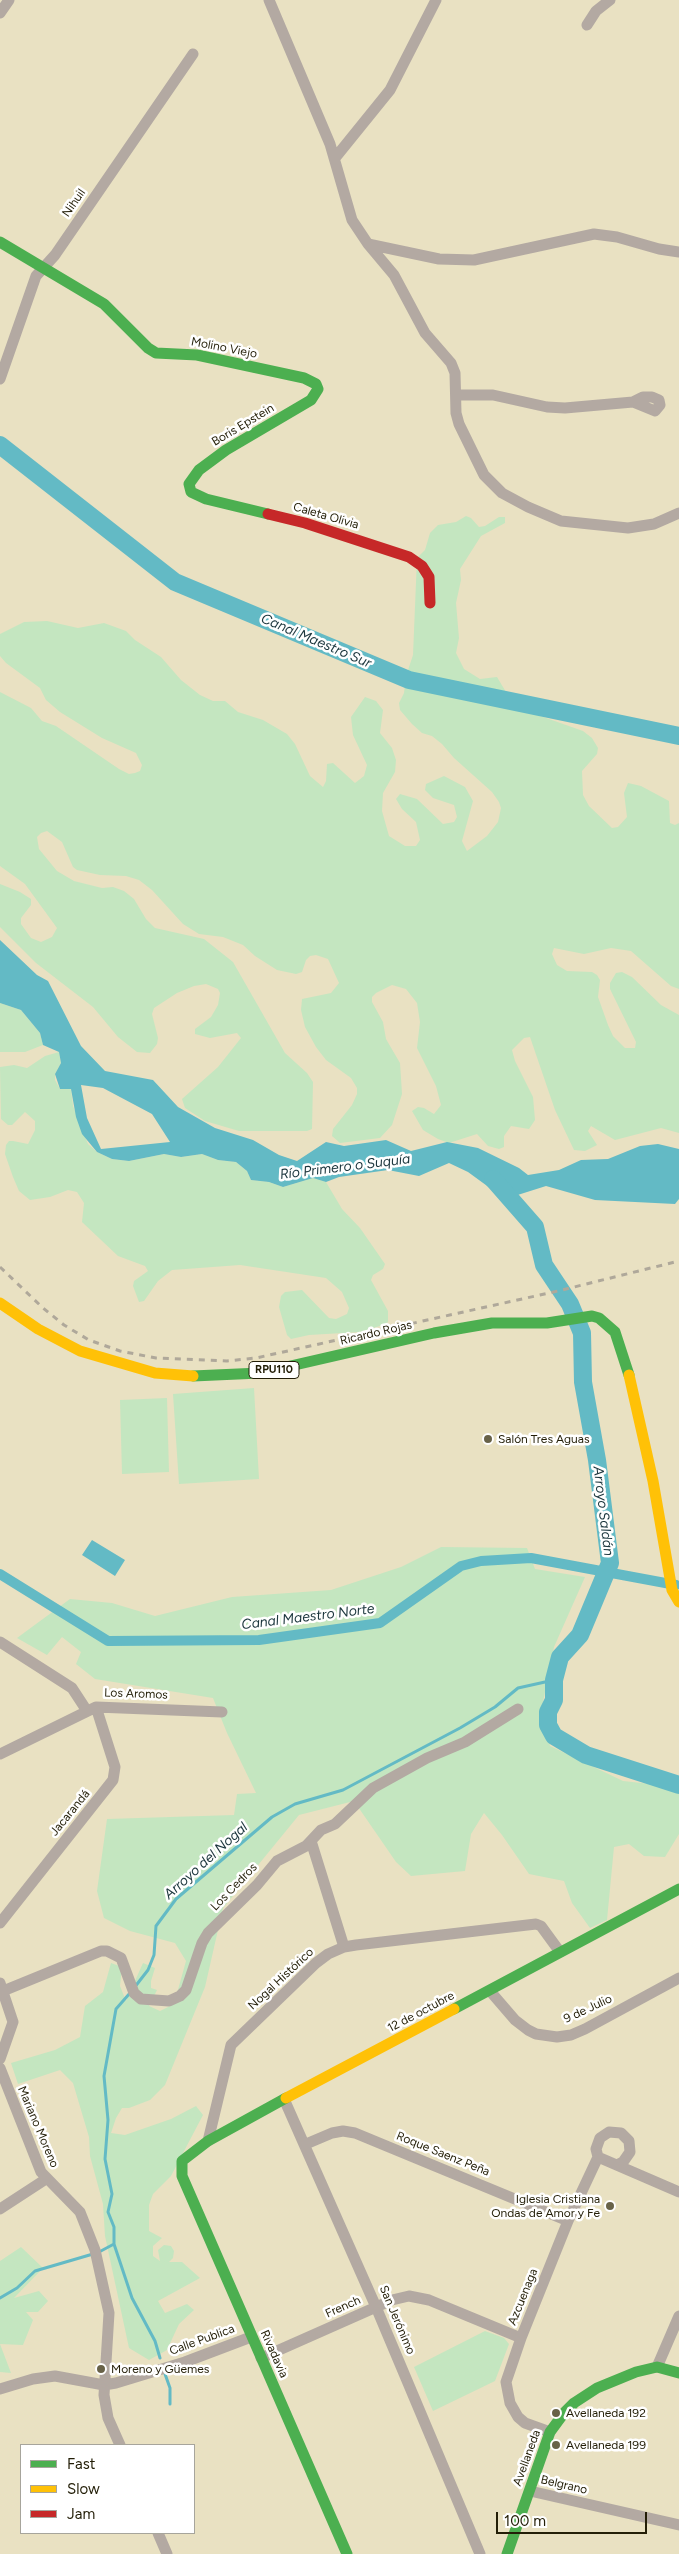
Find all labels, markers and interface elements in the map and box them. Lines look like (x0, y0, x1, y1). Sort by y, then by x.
street label: Nihuil (59, 186, 89, 220)
street label: Molino Viejo (190, 335, 258, 361)
street label: Boris Epstein (209, 401, 277, 449)
street label: Caleta Olivia (292, 500, 360, 532)
water label: Canal Maestro Sur (258, 610, 374, 672)
water label: Río Primero o Suquía (279, 1151, 411, 1183)
street label: Ricardo Rojas (339, 1318, 413, 1348)
road number: RPU110 (249, 1362, 299, 1378)
place label: Salón Tres Aguas (498, 1432, 589, 1446)
marker: Salón Tres Aguas (482, 1433, 494, 1445)
water label: Arroyo Saldán (589, 1465, 617, 1557)
water label: Canal Maestro Norte (241, 1601, 375, 1633)
street label: Los Aromos (104, 1686, 168, 1702)
street label: Jacarandá (47, 1787, 93, 1839)
water label: Arroyo del Nogal (161, 1819, 251, 1903)
street label: Los Cedros (208, 1860, 260, 1914)
street label: Nogal Histórico (245, 1945, 317, 2013)
street label: 12 de octubre (385, 1988, 457, 2036)
street label: 9 de Julio (562, 1992, 614, 2026)
street label: Mariano Moreno (14, 2084, 62, 2170)
street label: Roque Saenz Peña (394, 2129, 492, 2179)
place label: Iglesia Cristiana Ondas de Amor y Fe (491, 2192, 600, 2220)
marker: Iglesia Cristiana Ondas de Amor y Fe (604, 2200, 616, 2212)
street label: Azcuenaga (505, 2267, 541, 2327)
street label: San Jerónimo (376, 2283, 418, 2357)
street label: French (323, 2293, 363, 2321)
street label: Calle Publica (167, 2322, 237, 2358)
street label: Rivadavia (257, 2328, 291, 2380)
place label: Moreno y Güemes (111, 2362, 209, 2376)
marker: Moreno y Güemes (95, 2363, 107, 2375)
place label: Avellaneda 192 (566, 2406, 646, 2420)
marker: Avellaneda 192 (550, 2407, 562, 2419)
street label: Avellaneda (510, 2428, 544, 2488)
place label: Avellaneda 199 (566, 2438, 646, 2452)
marker: Avellaneda 199 (550, 2439, 562, 2451)
legend (20, 2444, 195, 2534)
text: Fast (67, 2455, 95, 2473)
street label: Belgrano (539, 2473, 589, 2497)
text: Slow (67, 2480, 100, 2498)
scale bar (499, 2502, 650, 2534)
text: Jam (67, 2505, 95, 2523)
text: 100 m (504, 2512, 546, 2530)

